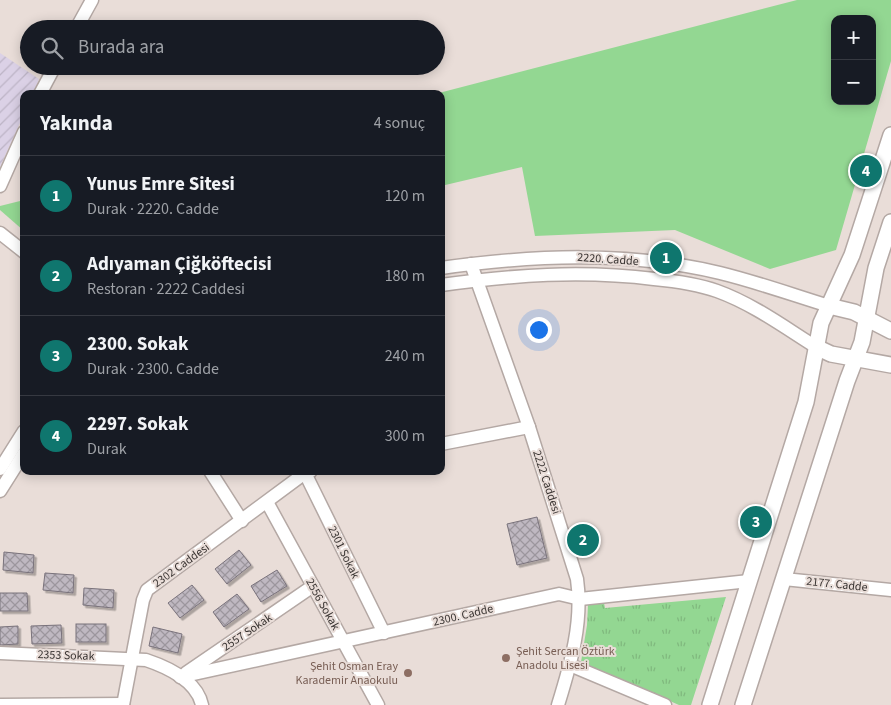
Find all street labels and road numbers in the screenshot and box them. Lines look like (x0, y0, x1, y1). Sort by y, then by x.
street label: 2220. Cadde (577, 249, 639, 270)
street label: 2222 Caddesi (528, 448, 565, 516)
street label: 2301 Sokak (323, 523, 364, 582)
street label: 2302 Caddesi (149, 539, 213, 592)
street label: 2177. Cadde (806, 573, 868, 596)
street label: 2556 Sokak (301, 575, 344, 633)
street label: 2300. Cadde (431, 600, 495, 631)
street label: 2557 Sokak (219, 609, 276, 655)
street label: 2353 Sokak (37, 646, 95, 665)

